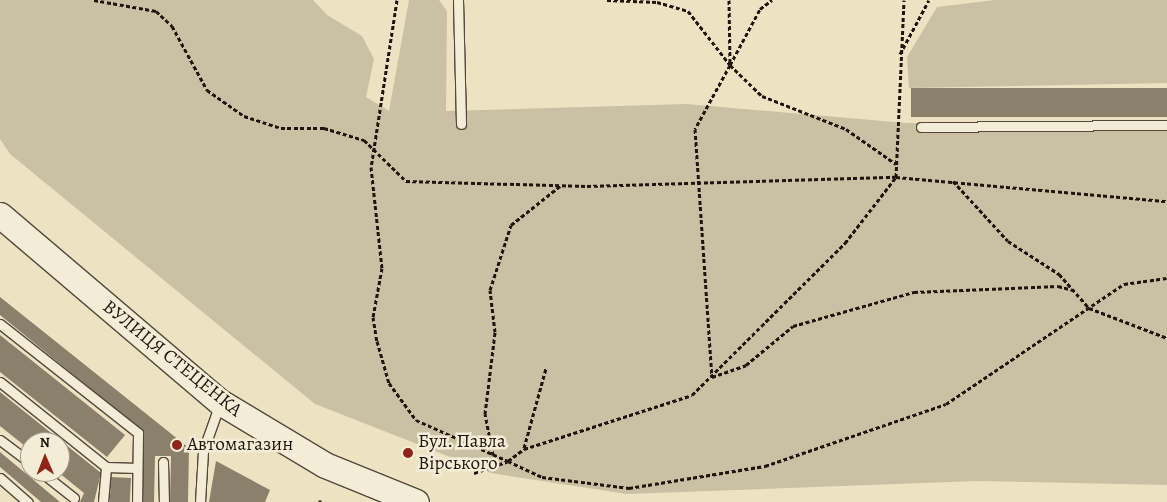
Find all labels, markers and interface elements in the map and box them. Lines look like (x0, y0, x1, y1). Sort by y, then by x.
street label: ВУЛИЦЯ СТЕЦЕНКА (98, 296, 246, 422)
place label: Бул. Павла Вірського (418, 431, 506, 475)
north arrow (20, 432, 70, 482)
text: N (39, 433, 50, 452)
place label: Автомагазин (187, 434, 293, 456)
marker: Автомагазин (171, 439, 183, 451)
marker: Бул. Павла Вірського (402, 447, 414, 459)

